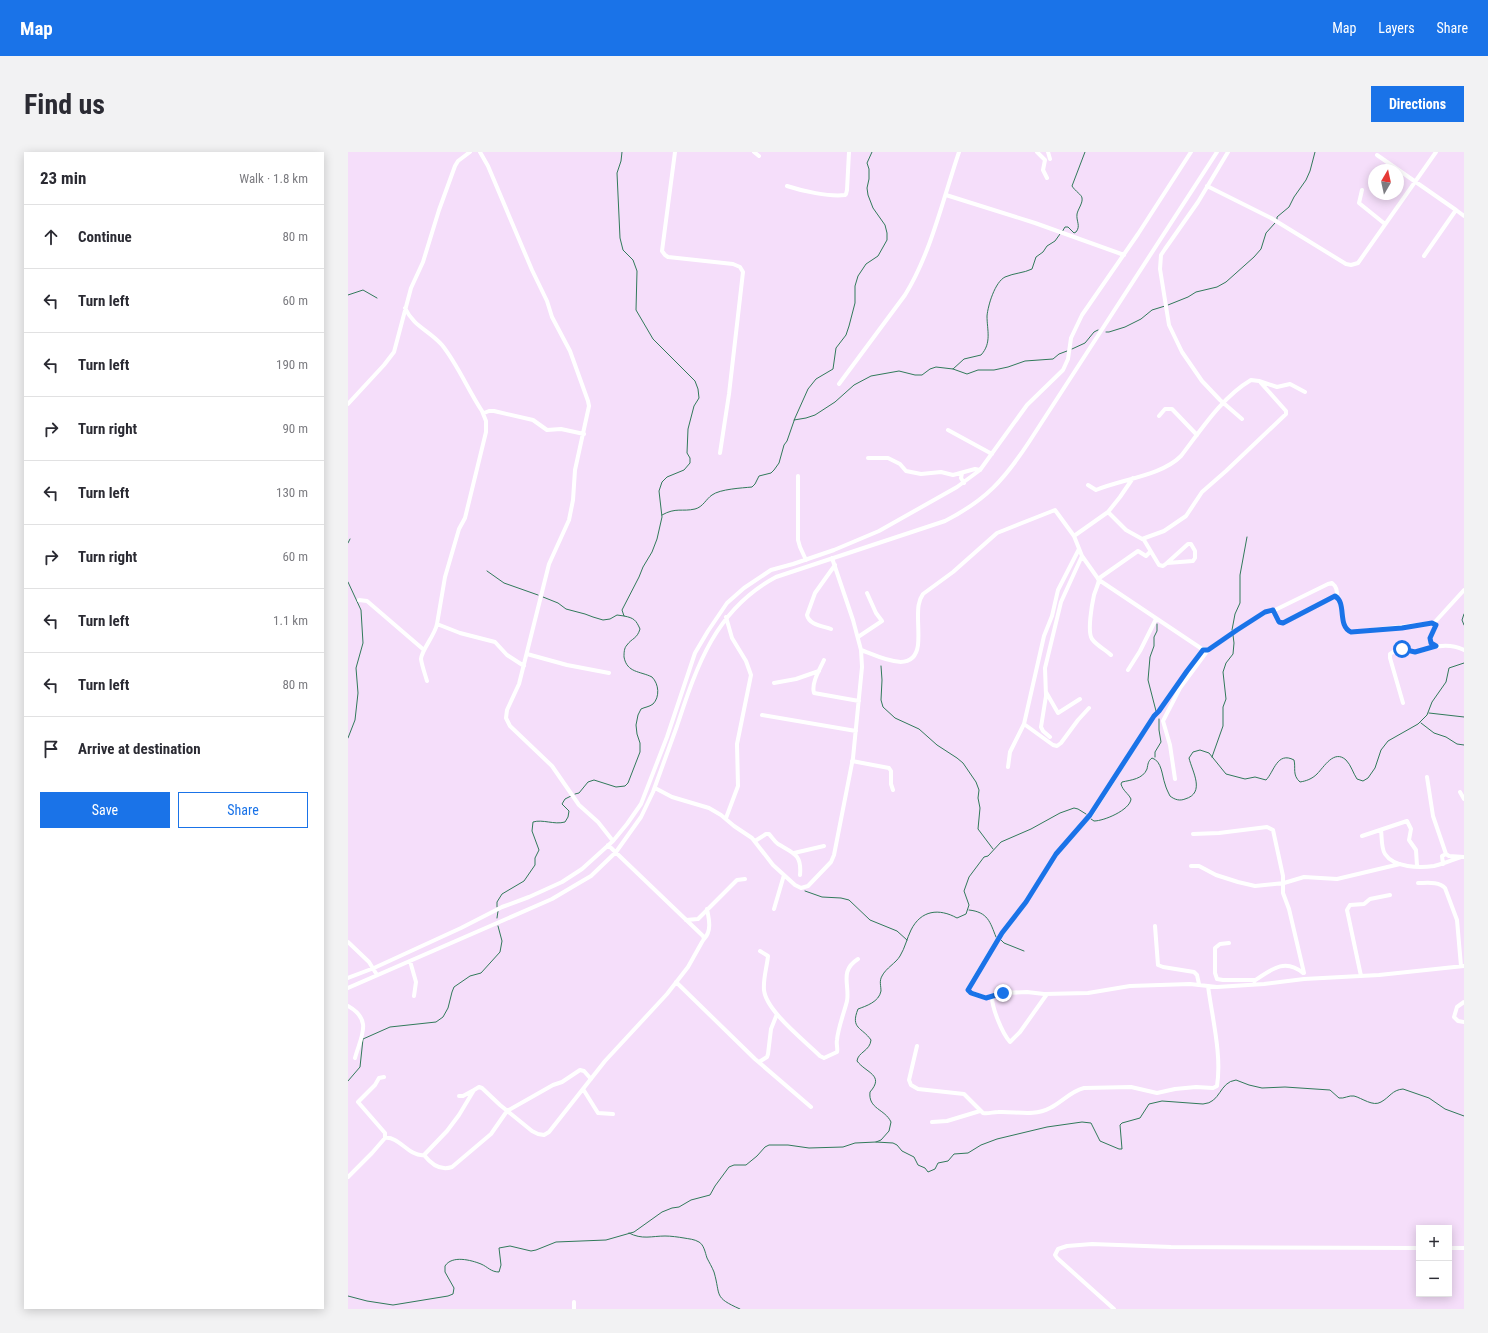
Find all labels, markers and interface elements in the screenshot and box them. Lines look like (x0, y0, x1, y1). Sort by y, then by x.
text: Map (20, 17, 53, 40)
text: Map (1332, 20, 1356, 36)
text: Layers (1378, 20, 1415, 36)
text: Share (1437, 20, 1468, 36)
button: Directions (1371, 86, 1464, 122)
text: Find us (24, 88, 105, 121)
north arrow (1368, 164, 1404, 200)
text: 23 min (40, 168, 86, 188)
text: Walk · 1.8 km (239, 171, 308, 186)
icon: ahead (40, 226, 62, 248)
text: Continue (78, 228, 132, 246)
text: 80 m (282, 229, 308, 244)
icon: left (40, 290, 62, 312)
text: Turn left (78, 292, 129, 310)
text: 60 m (282, 293, 308, 308)
icon: left (40, 354, 62, 376)
text: Turn left (78, 356, 129, 374)
text: 190 m (276, 357, 308, 372)
icon: right (40, 418, 62, 440)
text: Turn right (78, 420, 137, 438)
text: 90 m (282, 421, 308, 436)
icon: left (40, 482, 62, 504)
text: Turn left (78, 484, 129, 502)
text: 130 m (276, 485, 308, 500)
icon: right (40, 546, 62, 568)
text: Turn right (78, 548, 137, 566)
text: 60 m (282, 549, 308, 564)
icon: left (40, 610, 62, 632)
text: Turn left (78, 612, 129, 630)
text: 1.1 km (273, 613, 308, 628)
route start (1393, 640, 1411, 658)
icon: left (40, 674, 62, 696)
text: Turn left (78, 676, 129, 694)
text: 80 m (282, 677, 308, 692)
icon: arrive (40, 738, 62, 760)
text: Arrive at destination (78, 740, 201, 758)
button: Save (40, 792, 170, 828)
button: Share (178, 792, 308, 828)
route end (994, 984, 1012, 1002)
map controls (1416, 1225, 1452, 1297)
button: + (1416, 1225, 1452, 1261)
button: − (1416, 1261, 1452, 1297)

